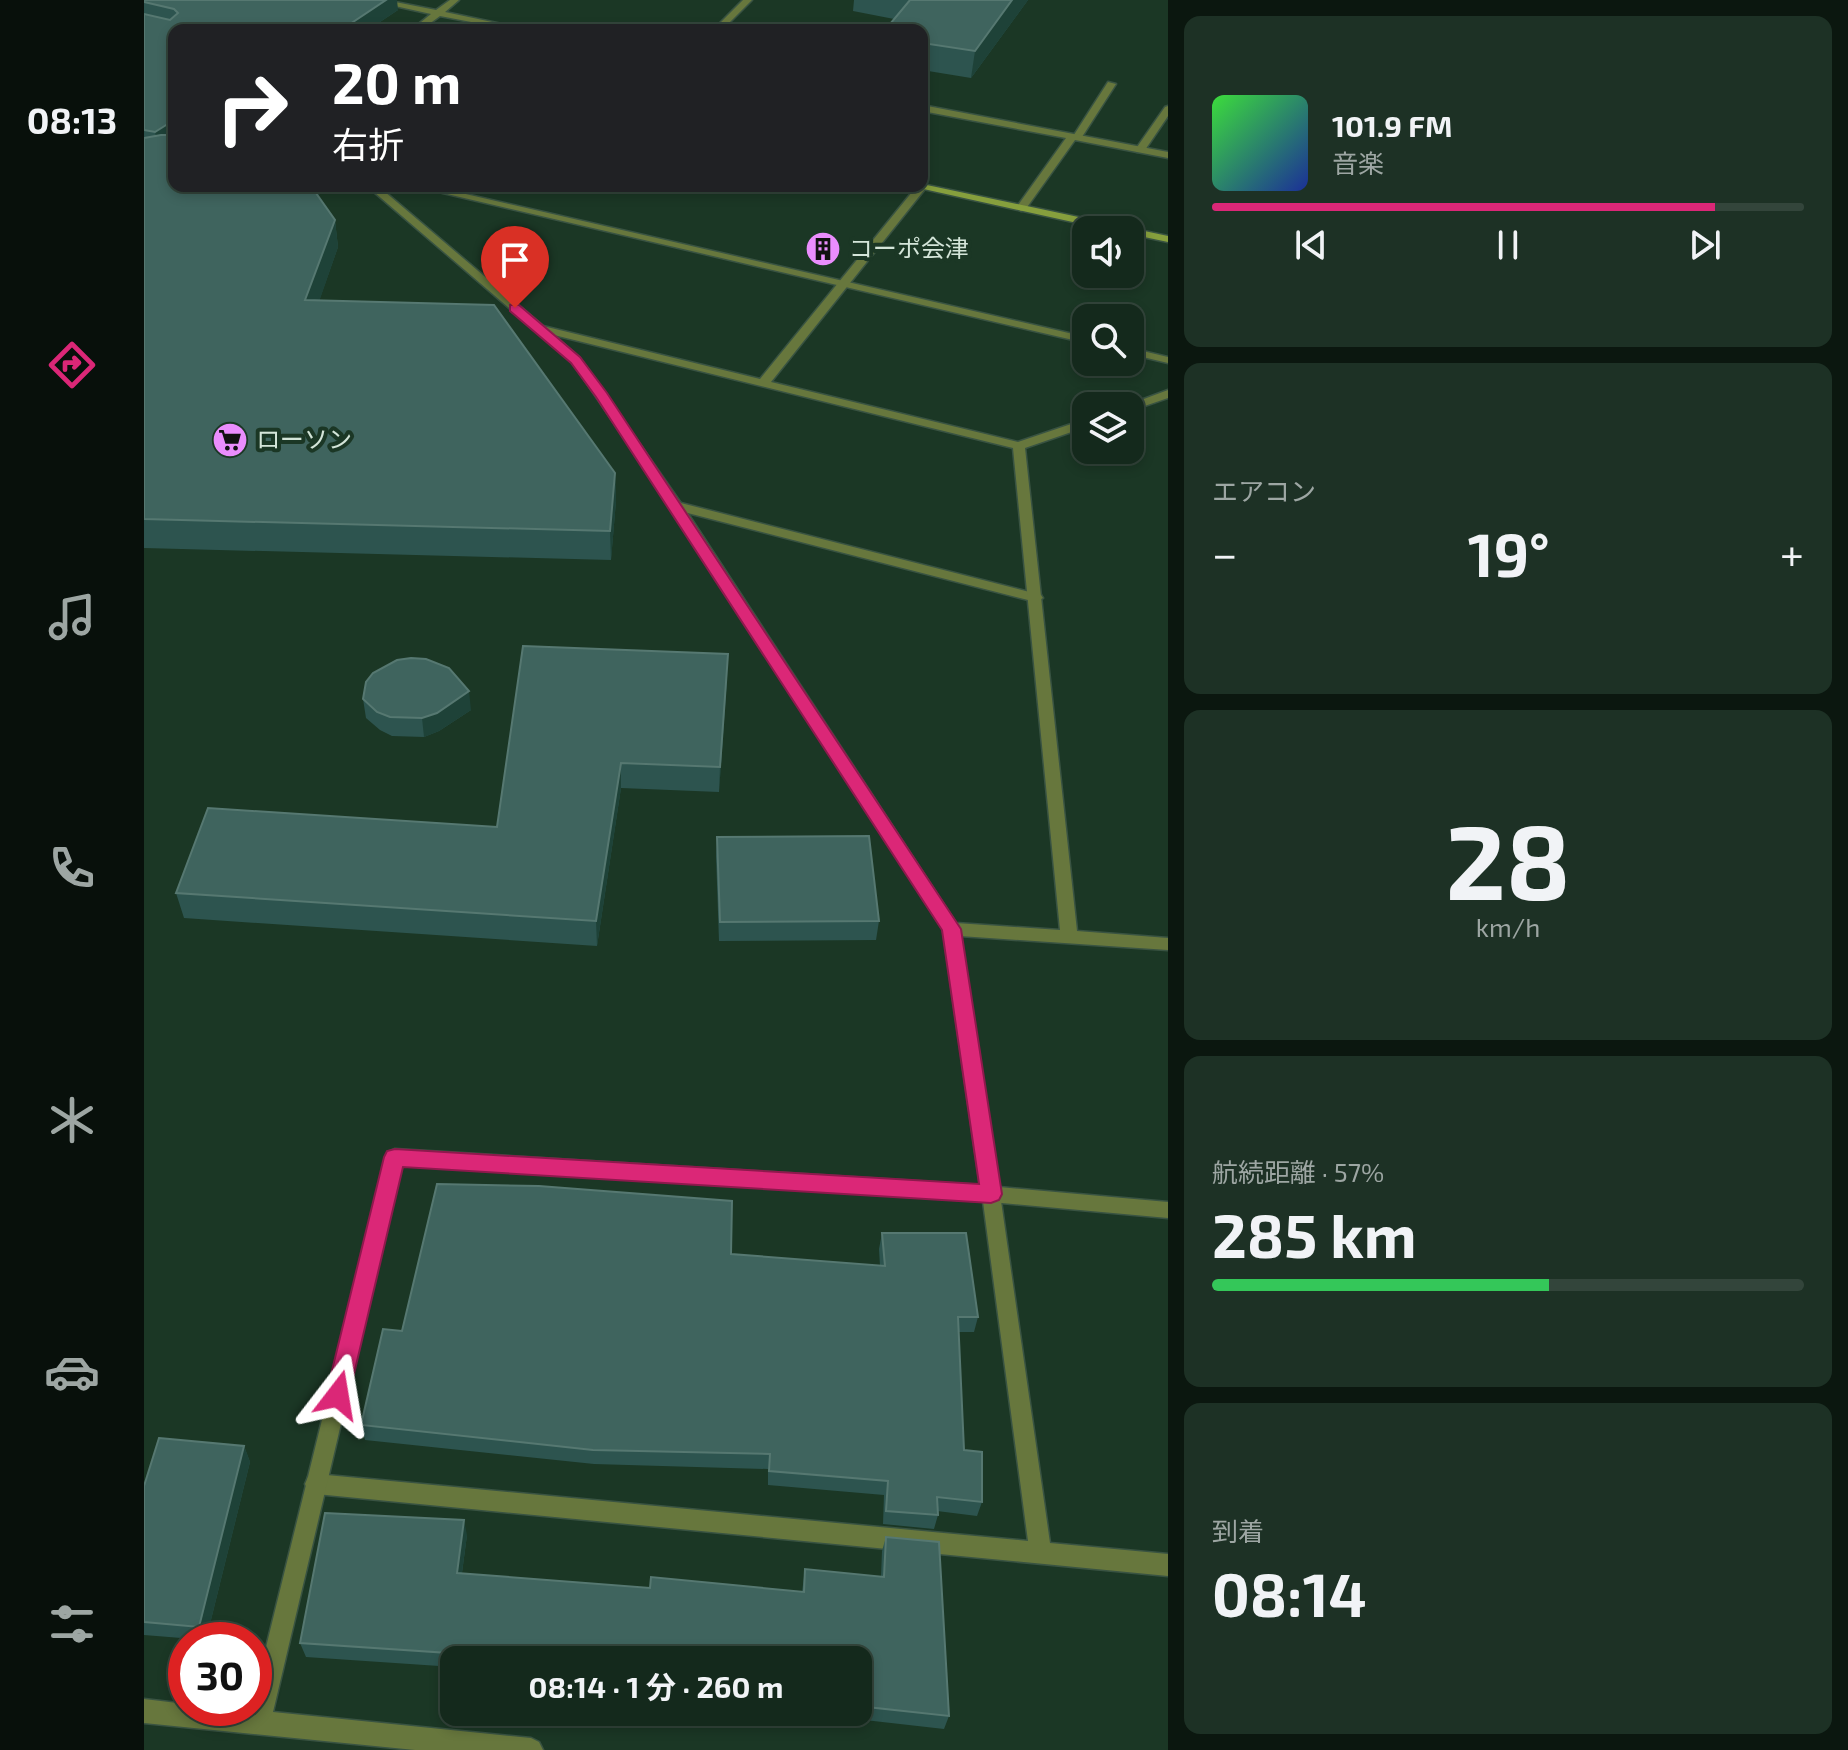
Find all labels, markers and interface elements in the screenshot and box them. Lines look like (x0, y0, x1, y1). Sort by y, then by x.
text: 20 m (332, 48, 461, 115)
icon: right (200, 56, 304, 160)
text: 08:13 (27, 98, 117, 141)
text: 101.9 FM (1332, 107, 1453, 143)
text: 右折 (332, 122, 404, 165)
text: 音楽 (1332, 147, 1384, 178)
map controls (1072, 216, 1144, 464)
button: sound (1072, 216, 1144, 288)
icon: previous (1289, 223, 1333, 267)
icon: pause (1486, 223, 1530, 267)
icon: next (1683, 223, 1727, 267)
pin (481, 226, 549, 308)
building icon: コーポ会津 (804, 230, 842, 268)
place label: コーポ会津 (849, 233, 969, 262)
icon: arrive (493, 238, 537, 282)
button: search (1072, 304, 1144, 376)
icon: directions (44, 337, 100, 393)
button: layers (1072, 392, 1144, 464)
supermarket icon: ローソン (211, 421, 249, 459)
place label: ローソン (256, 424, 352, 453)
text: エアコン (1212, 475, 1316, 506)
text: 19° (1468, 517, 1550, 589)
text: − (1212, 526, 1238, 579)
text: + (1780, 526, 1804, 579)
icon: music (44, 589, 100, 645)
text: 28 (1445, 796, 1571, 921)
icon: phone (44, 840, 100, 896)
text: km/h (1476, 911, 1540, 942)
icon: climate (44, 1092, 100, 1148)
text: 航続距離 · 57% (1212, 1156, 1384, 1187)
text: 285 km (1212, 1198, 1417, 1270)
icon: car (44, 1344, 100, 1400)
position arrow (296, 1353, 380, 1437)
text: 到着 (1212, 1515, 1264, 1546)
text: 08:14 (1212, 1557, 1367, 1629)
icon: filters (44, 1596, 100, 1652)
speed limit sign: 30 (168, 1622, 272, 1726)
text: 08:14 · 1 分 · 260 m (529, 1668, 783, 1704)

